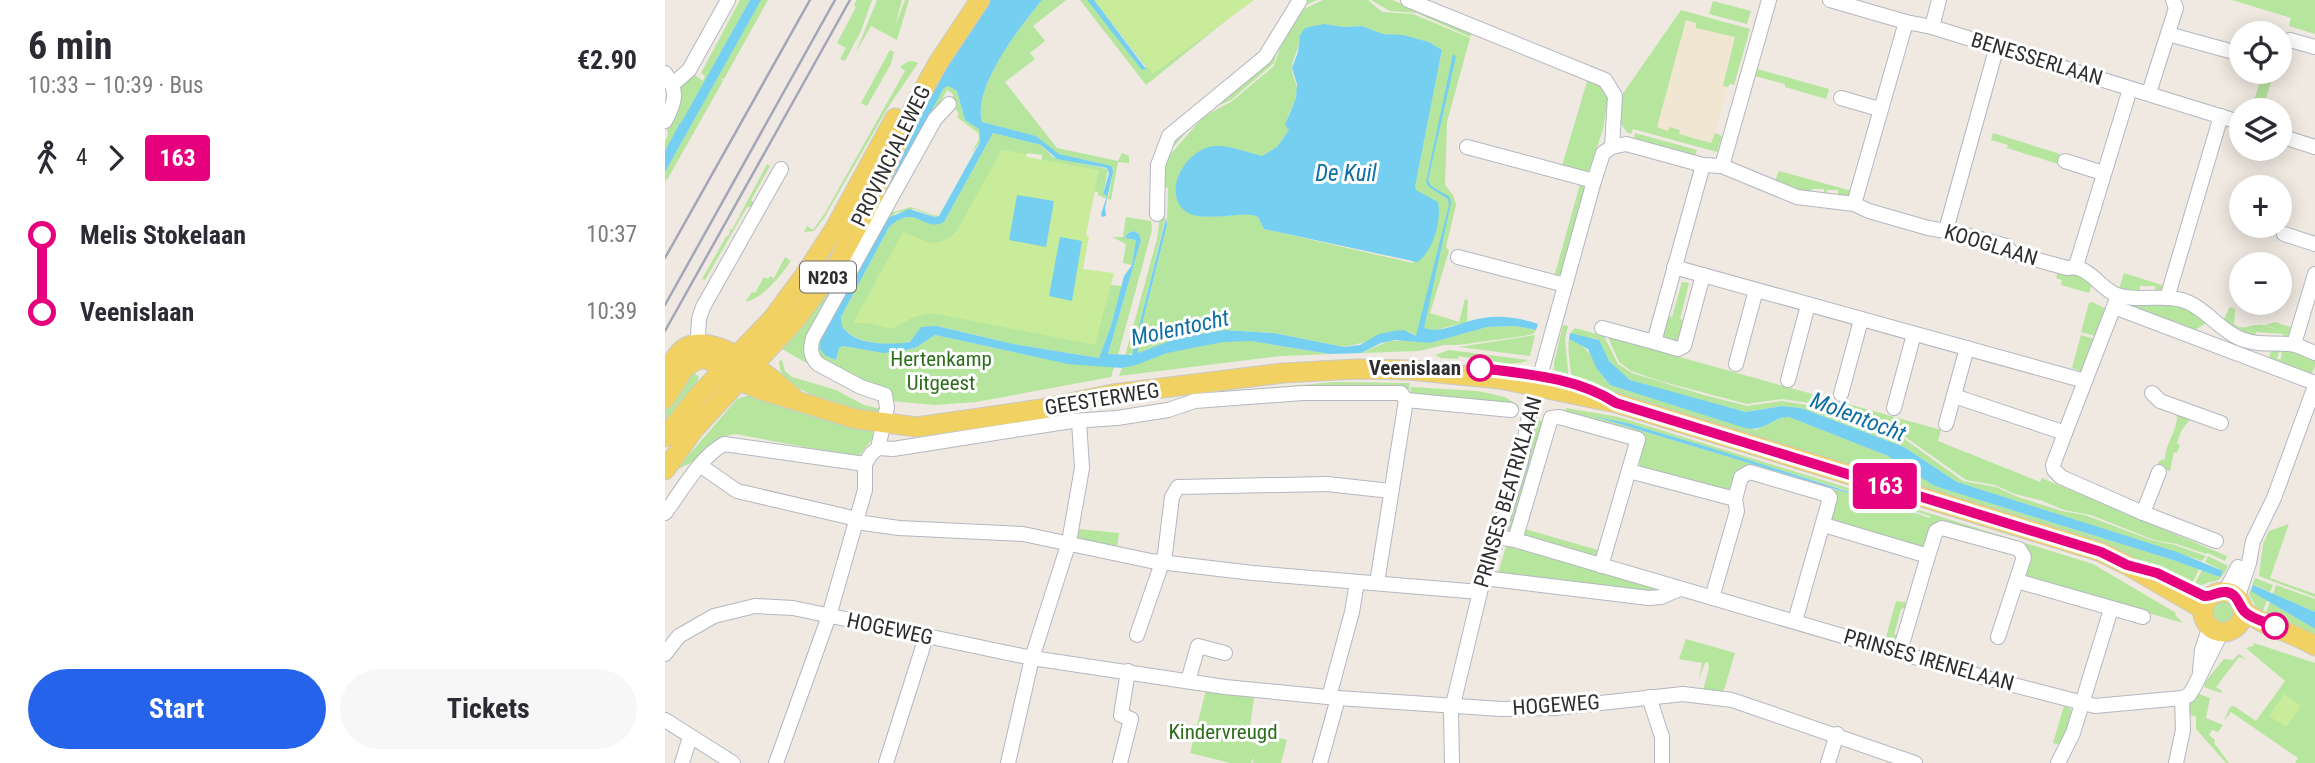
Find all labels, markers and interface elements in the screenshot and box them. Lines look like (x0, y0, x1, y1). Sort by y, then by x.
map controls (2229, 21, 2292, 315)
button: locate (2229, 21, 2292, 84)
text: 6 min (28, 24, 112, 68)
street label: BENESSERLAAN (1968, 28, 2106, 90)
text: €2.90 (577, 45, 637, 75)
text: 10:33 – 10:39 · Bus (28, 72, 204, 99)
street label: PROVINCIALEWEG (846, 82, 936, 230)
button: layers (2229, 98, 2292, 161)
icon: walk (28, 139, 66, 177)
icon: forward (97, 139, 135, 177)
text: 4 (76, 144, 87, 171)
text: 163 (159, 144, 196, 172)
water label: De Kuil (1315, 160, 1378, 187)
button: + (2229, 175, 2292, 238)
street label: KOOGLAAN (1941, 219, 2041, 271)
text: Melis Stokelaan (80, 220, 246, 250)
text: 10:37 (586, 221, 637, 248)
button: − (2229, 252, 2292, 315)
road number: N203 (800, 262, 856, 292)
text: Veenislaan (80, 297, 194, 327)
text: 10:39 (586, 298, 637, 325)
water label: Molentocht (1128, 304, 1232, 352)
park label: Hertenkamp Uitgeest (890, 347, 992, 395)
marker: Veenislaan (1467, 355, 1493, 381)
place label: Veenislaan (1369, 356, 1461, 380)
street label: GEESTERWEG (1043, 378, 1161, 420)
water label: Molentocht (1807, 387, 1910, 448)
street label: PRINSES BEATRIXLAAN (1469, 394, 1547, 590)
line badge: 163 (1845, 463, 1925, 509)
text: 163 (1867, 472, 1903, 500)
street label: HOGEWEG (845, 608, 935, 650)
unlabelled marker (2262, 613, 2288, 639)
street label: PRINSES IRENELAAN (1841, 624, 2017, 696)
button: Start (28, 669, 326, 749)
button: Tickets (340, 669, 637, 749)
street label: HOGEWEG (1512, 690, 1600, 720)
park label: Kindervreugd (1168, 720, 1278, 744)

